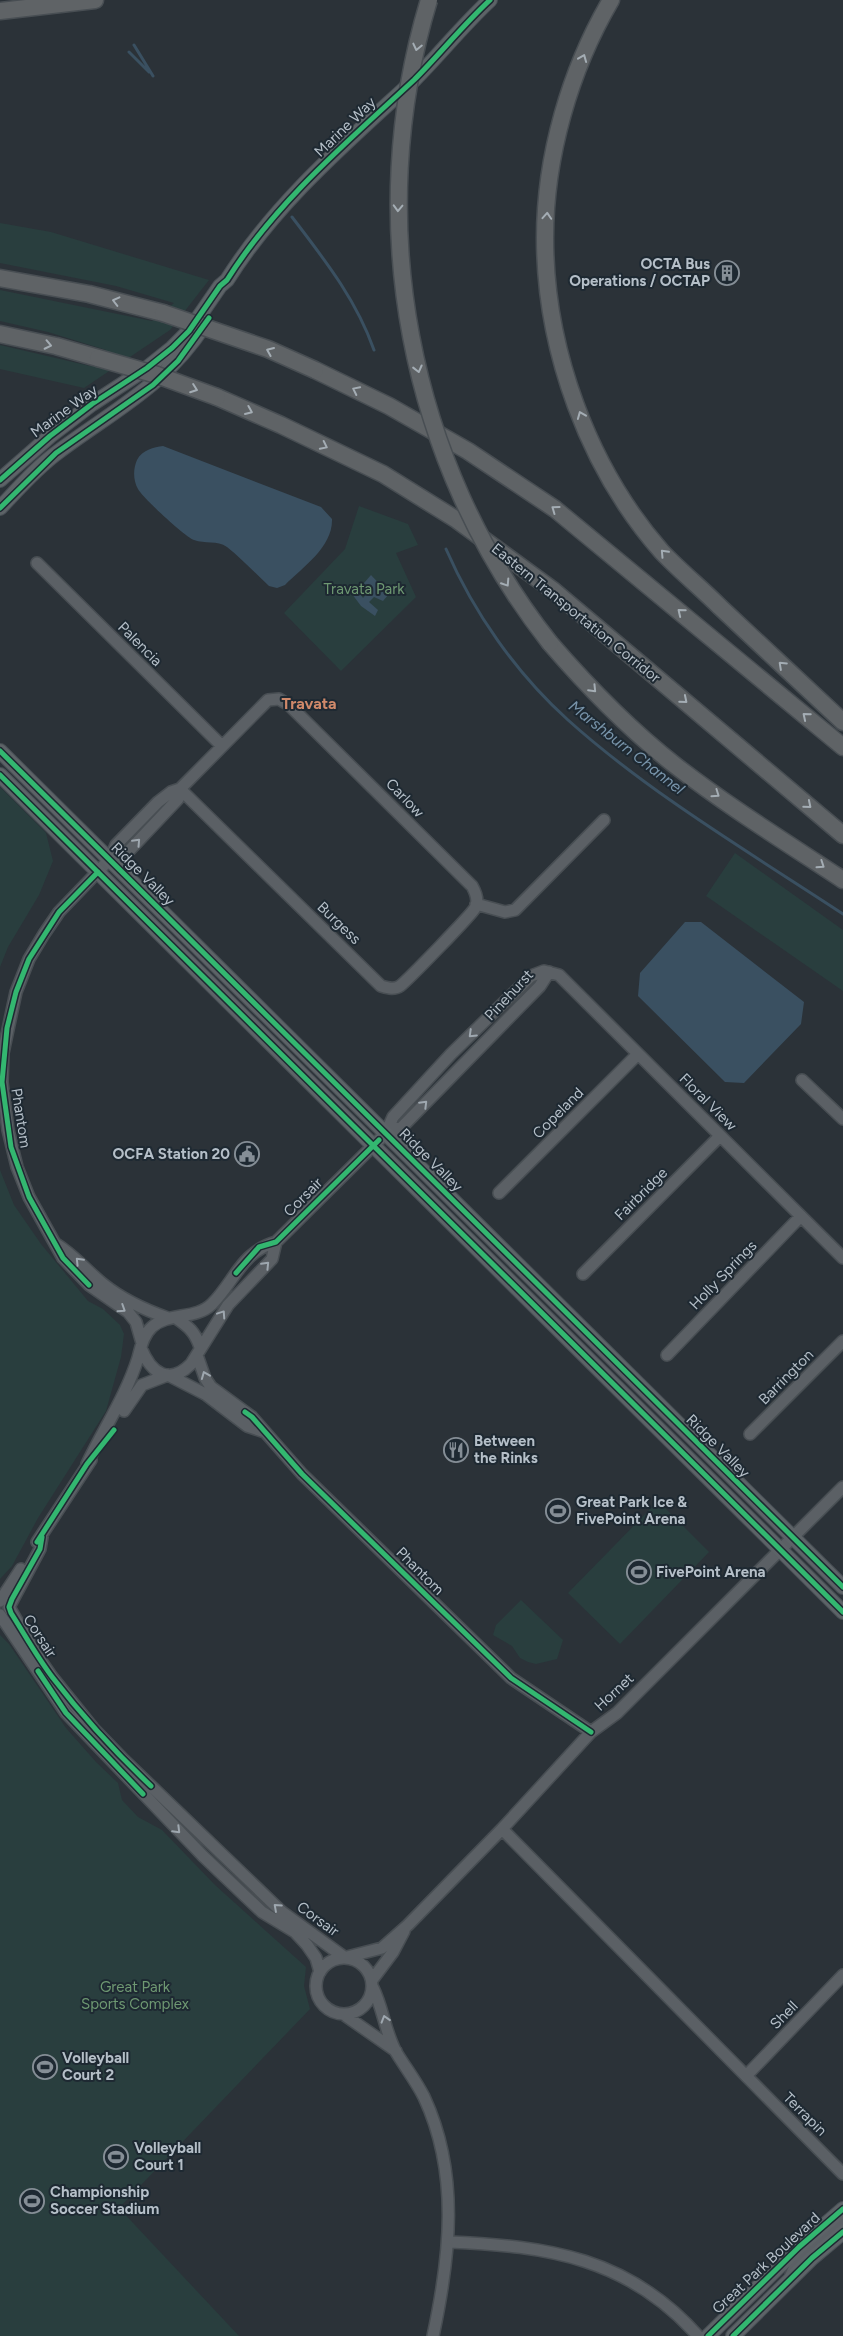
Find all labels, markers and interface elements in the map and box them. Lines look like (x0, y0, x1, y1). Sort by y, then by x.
one-way arrow (412, 43, 423, 52)
one-way arrow (577, 54, 587, 63)
street label: Marine Way (311, 93, 380, 161)
one-way arrow (393, 205, 404, 213)
one-way arrow (541, 211, 552, 219)
place label: OCTA Bus Operations / OCTAP (569, 255, 710, 290)
building icon: OCTA Bus Operations / OCTAP (714, 260, 740, 286)
one-way arrow (111, 296, 120, 307)
one-way arrow (43, 339, 52, 349)
one-way arrow (266, 346, 275, 357)
one-way arrow (412, 365, 422, 373)
street label: Marine Way (27, 381, 101, 441)
one-way arrow (189, 383, 198, 393)
one-way arrow (352, 386, 361, 396)
one-way arrow (244, 405, 253, 415)
one-way arrow (576, 411, 587, 420)
one-way arrow (319, 440, 328, 450)
one-way arrow (551, 506, 561, 515)
street label: Eastern Transportation Corridor (488, 539, 664, 687)
one-way arrow (661, 550, 670, 559)
one-way arrow (500, 577, 509, 587)
park label: Travata Park (324, 580, 405, 598)
one-way arrow (678, 609, 687, 617)
street label: Palencia (114, 618, 166, 670)
one-way arrow (779, 662, 788, 671)
one-way arrow (587, 683, 596, 692)
district label: Travata (281, 694, 337, 713)
one-way arrow (679, 695, 688, 704)
water label: Marshburn Channel (565, 696, 689, 799)
one-way arrow (802, 712, 811, 721)
street label: Carlow (382, 775, 428, 821)
one-way arrow (710, 788, 720, 797)
one-way arrow (803, 800, 812, 809)
street label: Ridge Valley (108, 839, 179, 910)
one-way arrow (131, 839, 140, 848)
one-way arrow (816, 859, 825, 869)
street label: Burgess (313, 898, 365, 948)
street label: Pinehurst (481, 966, 537, 1024)
one-way arrow (469, 1028, 478, 1037)
street label: Floral View (676, 1070, 741, 1135)
street label: Copeland (529, 1084, 587, 1142)
street label: Phantom (7, 1087, 35, 1149)
one-way arrow (418, 1101, 427, 1110)
street label: Ridge Valley (396, 1125, 467, 1196)
public building icon: OCFA Station 20 (234, 1141, 260, 1167)
place label: OCFA Station 20 (113, 1145, 230, 1163)
street label: Fairbridge (611, 1164, 671, 1224)
street label: Corsair (280, 1174, 326, 1220)
street label: Holly Springs (686, 1237, 760, 1313)
one-way arrow (76, 1257, 85, 1266)
one-way arrow (260, 1262, 269, 1271)
one-way arrow (117, 1302, 126, 1312)
one-way arrow (216, 1310, 225, 1320)
street label: Barrington (755, 1346, 817, 1408)
one-way arrow (200, 1371, 211, 1380)
street label: Ridge Valley (683, 1411, 754, 1482)
place label: Between the Rinks (474, 1432, 538, 1467)
restaurant icon: Between the Rinks (443, 1437, 469, 1463)
place label: Great Park Ice & FivePoint Arena (576, 1493, 687, 1528)
sports icon: Great Park Ice & FivePoint Arena (545, 1498, 571, 1524)
street label: Phantom (392, 1543, 448, 1599)
sports icon: FivePoint Arena (626, 1559, 652, 1585)
place label: FivePoint Arena (656, 1563, 766, 1581)
street label: Corsair (19, 1611, 61, 1661)
street label: Hornet (591, 1669, 638, 1715)
one-way arrow (171, 1824, 180, 1833)
street label: Corsair (293, 1898, 343, 1940)
one-way arrow (273, 1904, 282, 1913)
park label: Great Park Sports Complex (81, 1978, 189, 2013)
street label: Shell (766, 1997, 802, 2033)
one-way arrow (380, 2016, 390, 2024)
place label: Volleyball Court 2 (62, 2049, 129, 2084)
sports icon: Volleyball Court 2 (32, 2054, 58, 2080)
street label: Terrapin (780, 2089, 830, 2139)
place label: Volleyball Court 1 (134, 2139, 201, 2174)
sports icon: Volleyball Court 1 (103, 2144, 129, 2170)
place label: Championship Soccer Stadium (50, 2183, 159, 2218)
sports icon: Championship Soccer Stadium (19, 2188, 45, 2214)
street label: Great Park Boulevard (708, 2208, 824, 2318)

